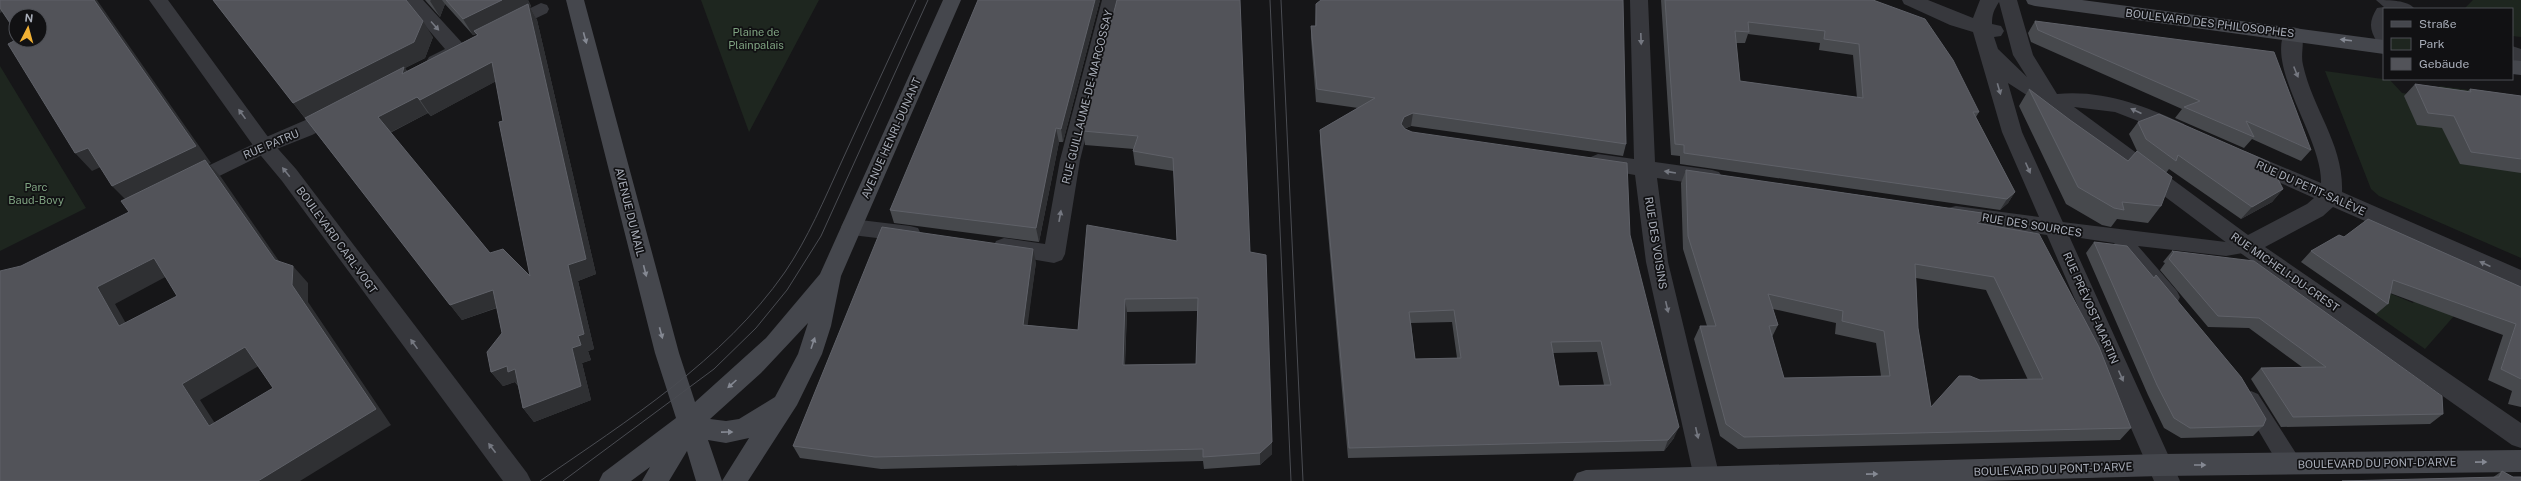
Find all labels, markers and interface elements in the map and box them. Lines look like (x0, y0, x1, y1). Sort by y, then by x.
street label: BOULEVARD DES PHILOSOPHES (2125, 7, 2295, 39)
north arrow (8, 8, 48, 48)
street label: RUE GUILLAUME-DE-MARCOSSAY (1060, 8, 1115, 185)
legend (2383, 8, 2513, 80)
text: N (24, 12, 34, 24)
text: Straße (2419, 17, 2457, 31)
one-way arrow (430, 21, 439, 30)
park label: Plaine de Plainpalais (728, 26, 784, 51)
one-way arrow (582, 32, 588, 44)
one-way arrow (1637, 33, 1644, 45)
one-way arrow (2340, 37, 2352, 43)
text: Park (2419, 37, 2445, 51)
text: Gebäude (2419, 57, 2469, 71)
one-way arrow (2293, 67, 2299, 78)
street label: AVENUE HENRI-DUNANT (859, 75, 923, 200)
one-way arrow (1996, 83, 2002, 95)
one-way arrow (2130, 108, 2141, 114)
one-way arrow (238, 109, 246, 119)
street label: RUE PATRU (241, 127, 301, 161)
street label: RUE DU PETIT-SALÈVE (2255, 158, 2368, 218)
one-way arrow (2025, 162, 2031, 174)
street label: AVENUE DU MAIL (613, 166, 647, 258)
one-way arrow (282, 167, 291, 178)
one-way arrow (1664, 169, 1676, 175)
park label: Parc Baud-Bovy (8, 181, 64, 206)
street label: BOULEVARD CARL-VOGT (294, 184, 380, 296)
street label: RUE DES VOISINS (1643, 196, 1669, 290)
one-way arrow (1058, 209, 1064, 222)
street label: RUE DES SOURCES (1981, 211, 2083, 239)
street label: RUE MICHELI-DU-CREST (2229, 230, 2342, 314)
street label: RUE PRÉVOST-MARTIN (2061, 250, 2122, 366)
one-way arrow (2479, 261, 2491, 267)
one-way arrow (643, 265, 649, 278)
one-way arrow (1665, 301, 1671, 313)
one-way arrow (658, 327, 664, 339)
one-way arrow (811, 337, 817, 349)
one-way arrow (410, 339, 418, 349)
one-way arrow (2118, 371, 2124, 382)
one-way arrow (727, 379, 738, 388)
one-way arrow (1695, 427, 1701, 440)
one-way arrow (721, 429, 734, 435)
one-way arrow (488, 442, 496, 453)
street label: BOULEVARD DU PONT-D'ARVE (2297, 456, 2457, 470)
one-way arrow (2475, 459, 2488, 465)
street label: BOULEVARD DU PONT-D'ARVE (1973, 460, 2133, 478)
one-way arrow (2194, 462, 2207, 468)
one-way arrow (1866, 470, 1878, 477)

